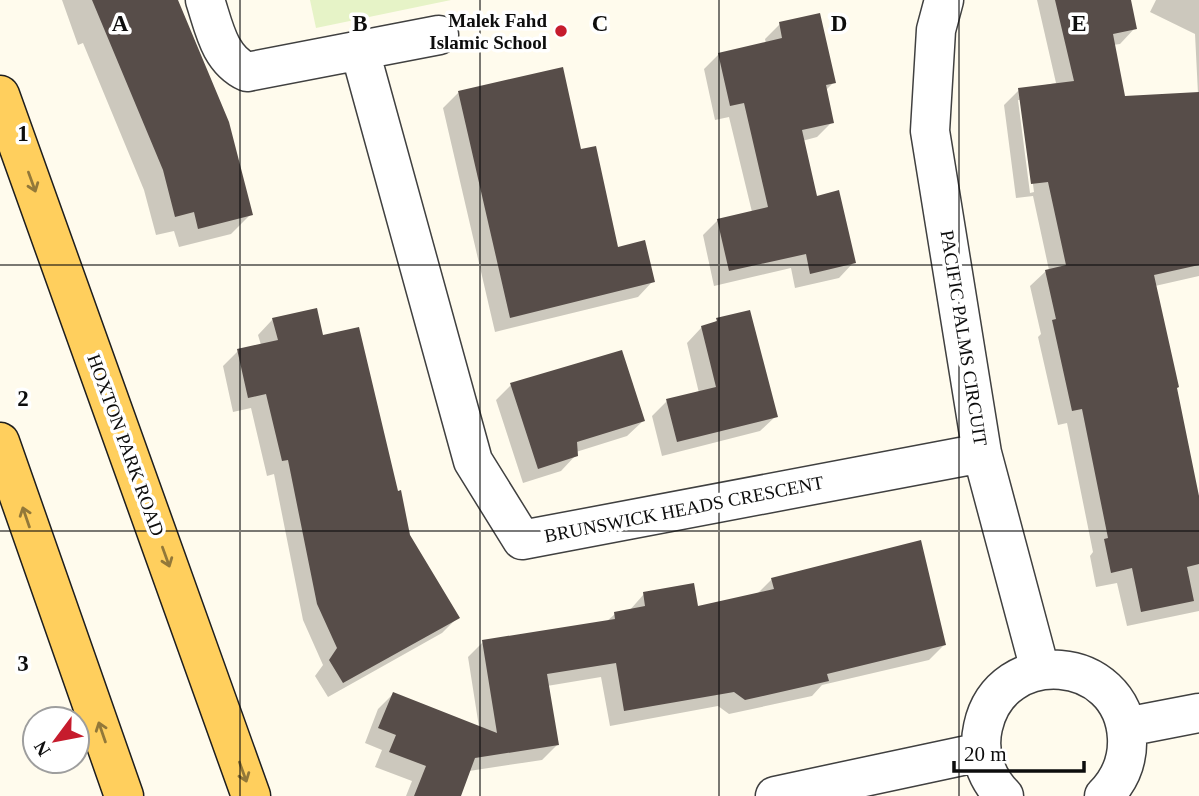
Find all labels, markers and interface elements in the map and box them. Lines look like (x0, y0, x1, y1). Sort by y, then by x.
place label: Malek Fahd Islamic School (429, 10, 547, 53)
text: A (112, 11, 129, 36)
text: B (352, 11, 368, 36)
text: C (592, 11, 608, 36)
text: D (831, 11, 847, 36)
text: E (1071, 11, 1087, 36)
marker: Malek Fahd Islamic School (553, 23, 569, 39)
text: 1 (17, 121, 29, 146)
one-way arrow (27, 170, 39, 192)
street label: PACIFIC PALMS CIRCUIT (937, 229, 992, 448)
street label: HOXTON PARK ROAD (83, 351, 169, 539)
text: 2 (17, 386, 29, 411)
street label: BRUNSWICK HEADS CRESCENT (543, 472, 826, 546)
one-way arrow (19, 506, 31, 528)
one-way arrow (161, 546, 173, 568)
text: 3 (17, 651, 29, 676)
north arrow (21, 705, 91, 775)
one-way arrow (95, 721, 107, 743)
scale bar (954, 730, 1084, 774)
text: N (29, 737, 55, 760)
text: 20 m (964, 742, 1007, 766)
one-way arrow (237, 760, 250, 782)

